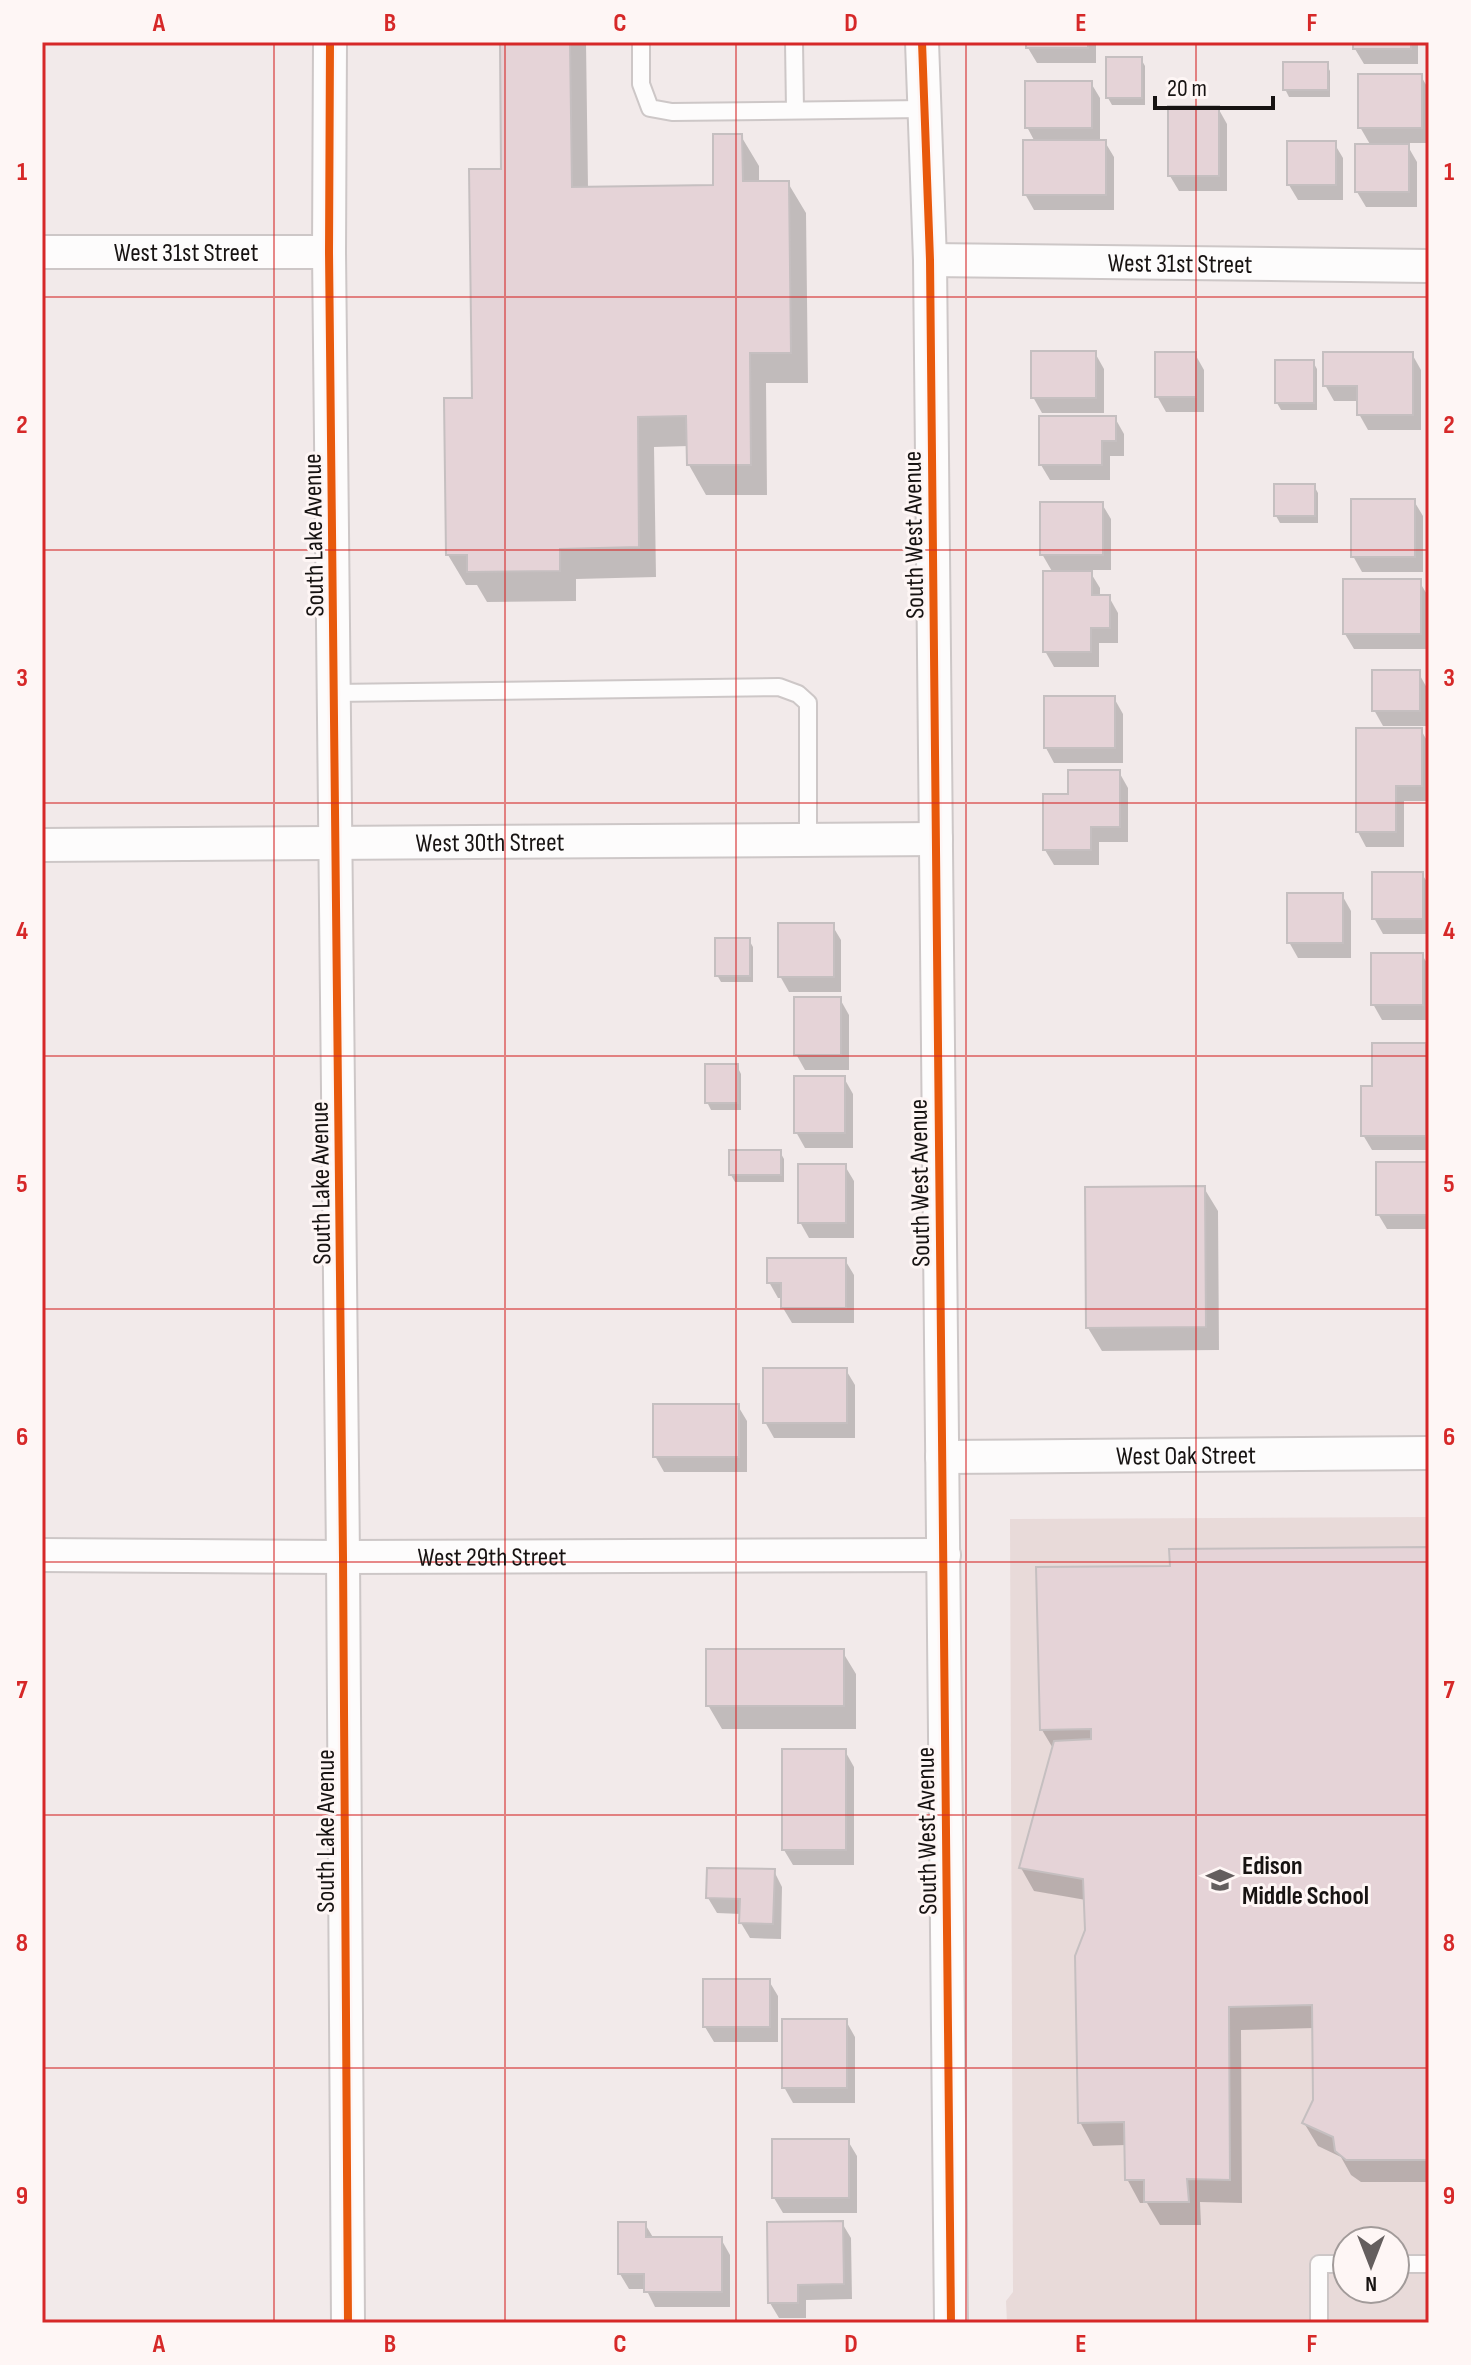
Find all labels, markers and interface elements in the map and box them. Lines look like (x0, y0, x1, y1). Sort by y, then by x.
text: A (152, 8, 166, 39)
text: B (384, 8, 396, 39)
text: C (613, 8, 627, 39)
text: D (844, 8, 858, 39)
text: E (1075, 8, 1087, 39)
text: F (1307, 8, 1318, 39)
scale bar (1155, 60, 1273, 110)
text: 20 m (1167, 74, 1207, 103)
text: 1 (17, 157, 27, 188)
text: 1 (1444, 157, 1454, 188)
street label: West 31st Street (114, 238, 258, 269)
street label: West 31st Street (1107, 248, 1253, 281)
text: 2 (16, 410, 28, 441)
text: 2 (1443, 410, 1455, 441)
street label: South West Avenue (898, 451, 931, 619)
street label: South Lake Avenue (298, 453, 331, 617)
text: 3 (16, 663, 28, 694)
text: 3 (1443, 663, 1455, 694)
street label: West 30th Street (415, 827, 565, 859)
text: 4 (16, 916, 28, 947)
text: 4 (1443, 916, 1455, 947)
street label: South West Avenue (904, 1099, 937, 1267)
street label: South Lake Avenue (305, 1101, 338, 1265)
text: 5 (16, 1169, 28, 1200)
text: 5 (1443, 1169, 1455, 1200)
text: 6 (16, 1422, 28, 1453)
text: 6 (1443, 1422, 1455, 1453)
street label: West Oak Street (1116, 1440, 1256, 1473)
street label: West 29th Street (418, 1542, 567, 1574)
text: 7 (16, 1675, 28, 1706)
text: 7 (1443, 1675, 1455, 1706)
street label: South West Avenue (911, 1747, 944, 1915)
street label: South Lake Avenue (311, 1749, 342, 1913)
place label: Edison Middle School (1242, 1851, 1369, 1912)
school or university icon: Edison Middle School (1205, 1865, 1235, 1895)
text: 8 (16, 1928, 28, 1959)
text: 8 (1443, 1928, 1455, 1959)
text: 9 (16, 2181, 28, 2212)
text: 9 (1443, 2181, 1455, 2212)
north arrow (1331, 2225, 1411, 2305)
text: N (1365, 2270, 1377, 2297)
text: A (152, 2329, 166, 2360)
text: B (384, 2329, 396, 2360)
text: C (613, 2329, 627, 2360)
text: D (844, 2329, 858, 2360)
text: E (1075, 2329, 1087, 2360)
text: F (1307, 2329, 1318, 2360)

